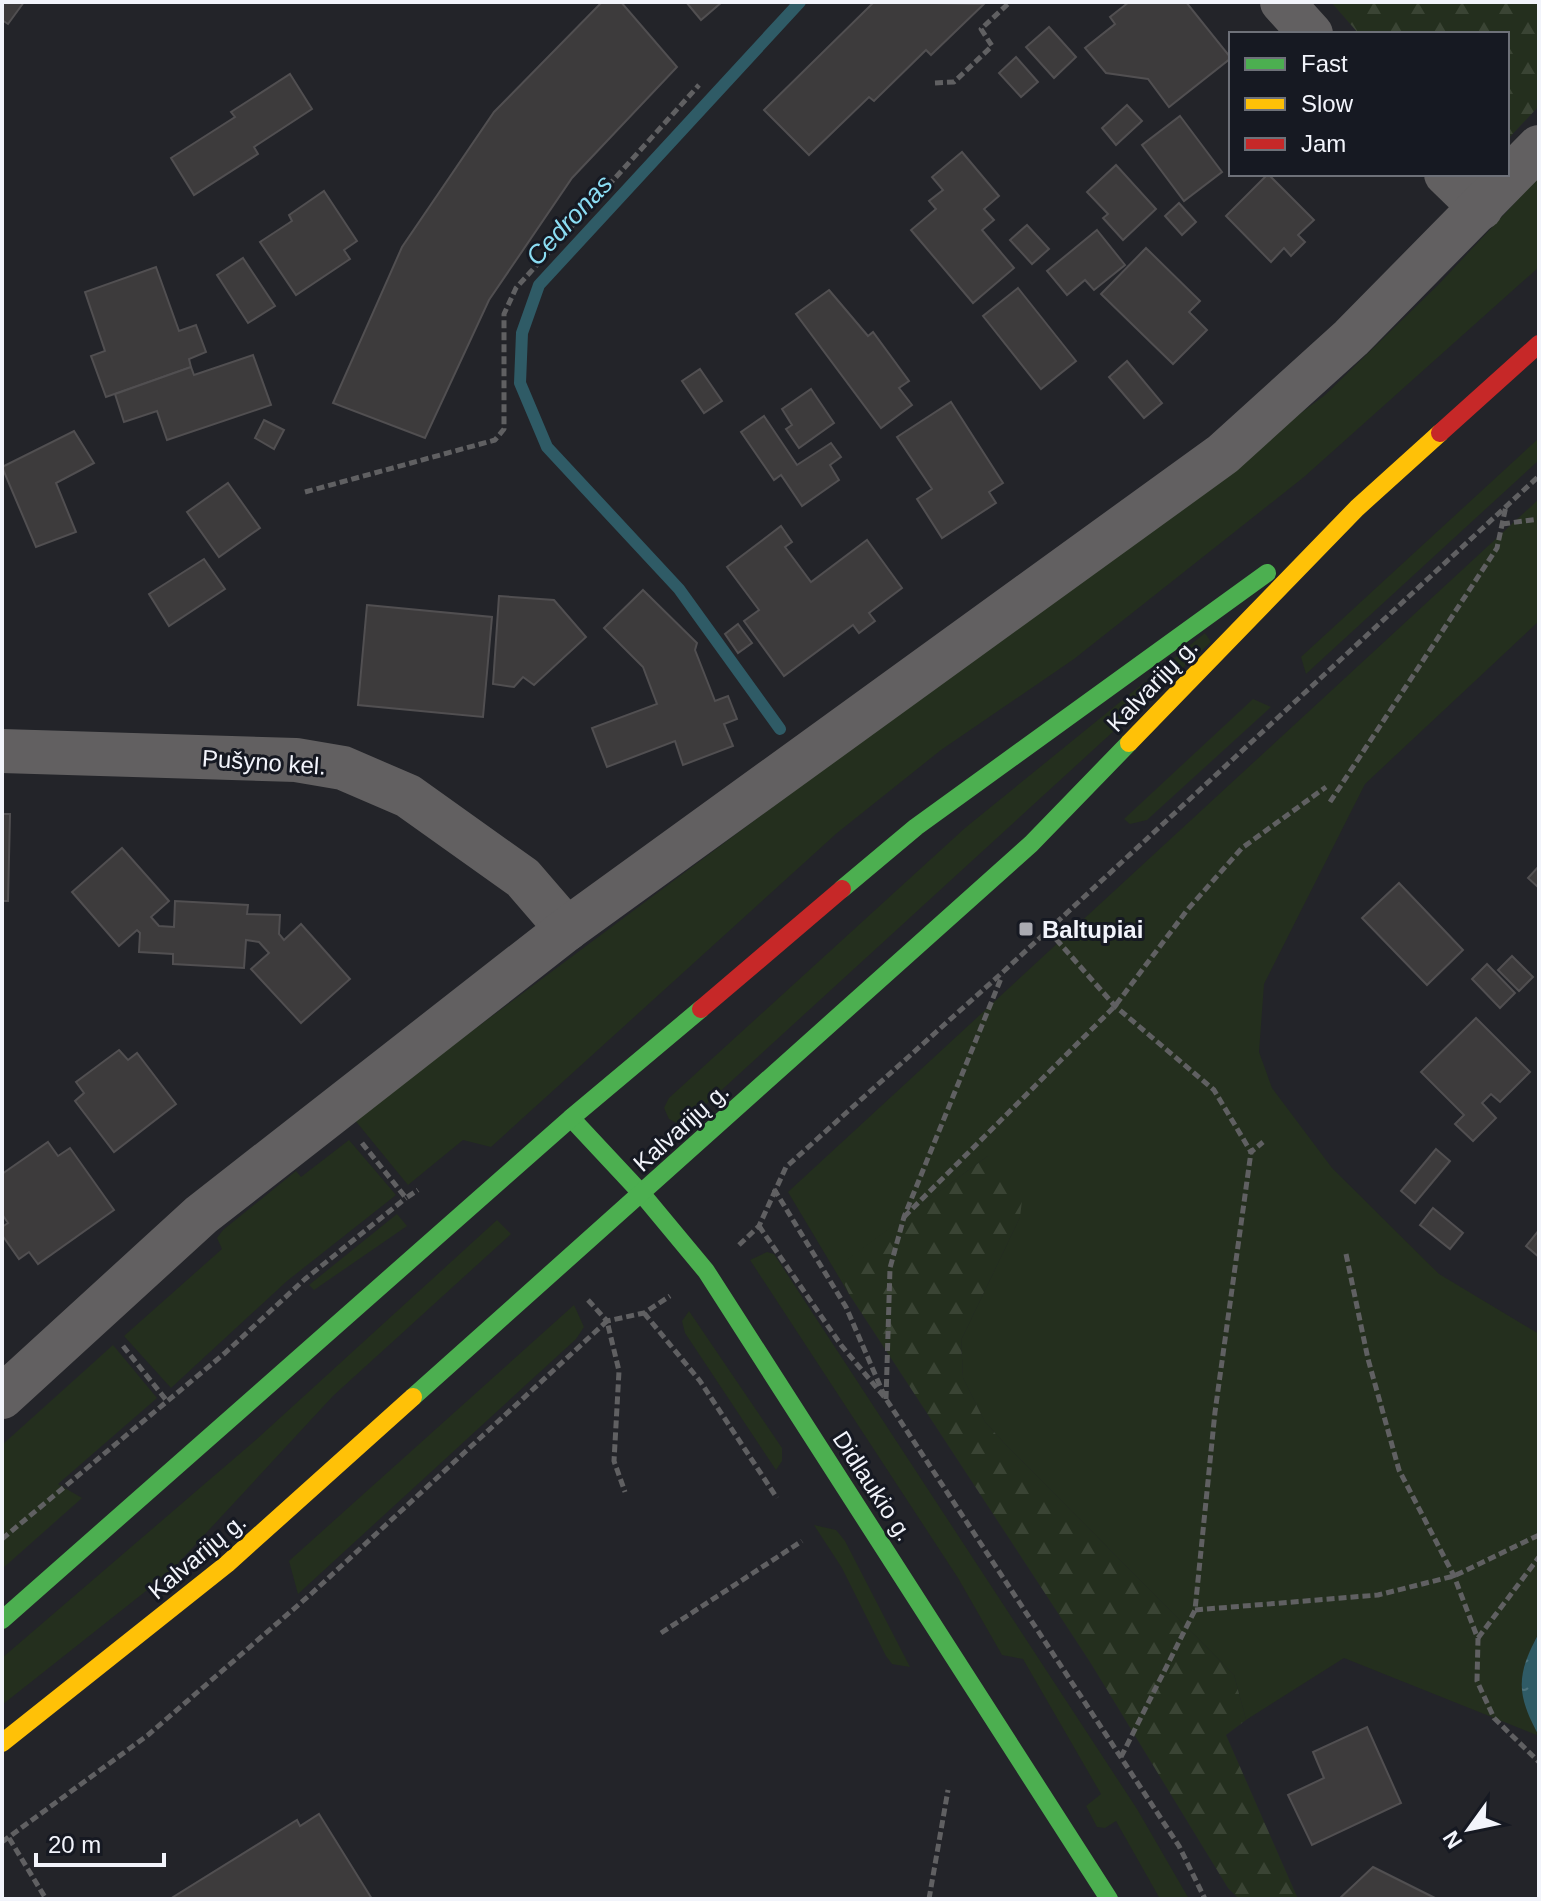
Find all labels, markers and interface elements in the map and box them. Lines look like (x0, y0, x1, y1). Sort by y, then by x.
legend (1229, 32, 1509, 176)
text: Fast (1301, 50, 1348, 77)
text: Slow (1301, 90, 1354, 117)
text: Jam (1301, 130, 1346, 157)
water label: Cedronas (520, 169, 618, 271)
street label: Kalvarijų g. (1101, 633, 1203, 737)
street label: Pušyno kel. (201, 744, 327, 780)
place label: Baltupiai (1042, 916, 1143, 943)
marker: Baltupiai (1017, 920, 1035, 938)
street label: Kalvarijų g. (628, 1077, 734, 1177)
street label: Didlaukio g. (828, 1426, 918, 1546)
street label: Kalvarijų g. (143, 1507, 251, 1605)
north arrow (1429, 1789, 1509, 1869)
scale bar (36, 1817, 164, 1867)
text: N (1438, 1826, 1467, 1853)
text: 20 m (48, 1831, 101, 1858)

